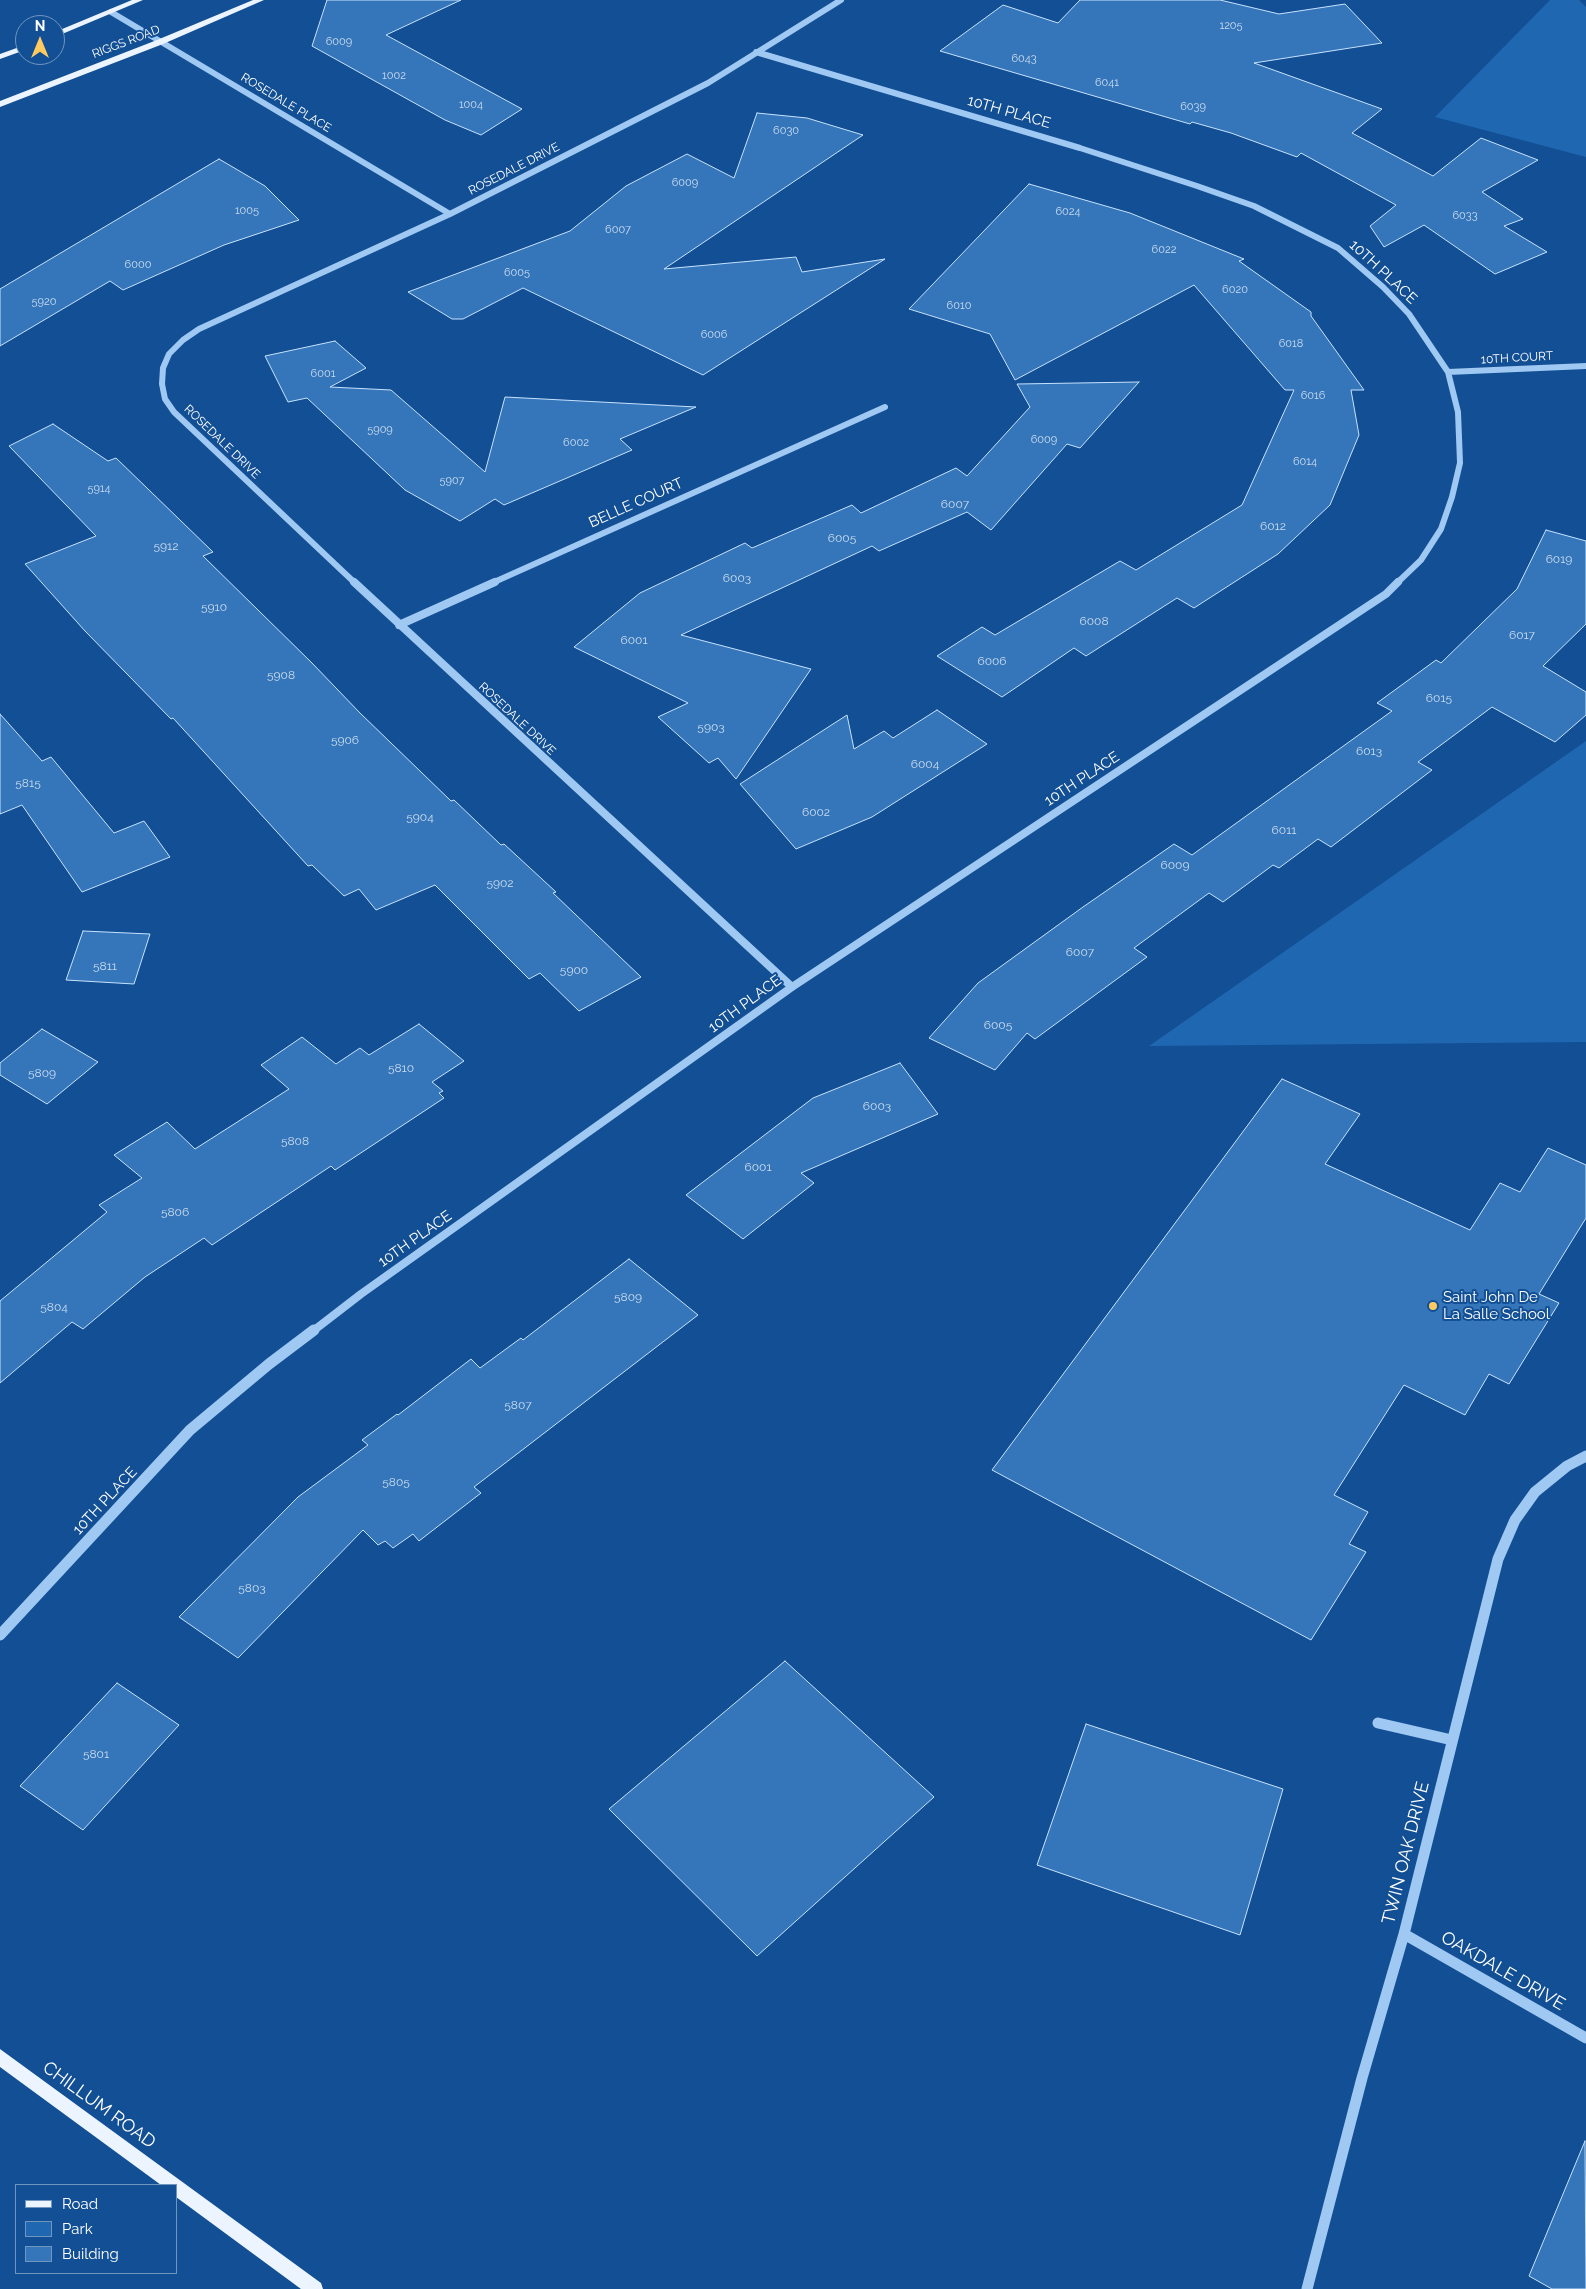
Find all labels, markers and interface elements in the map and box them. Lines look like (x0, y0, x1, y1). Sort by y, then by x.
north arrow (15, 15, 65, 65)
text: N (35, 18, 45, 34)
house number: 1205 (1219, 19, 1243, 33)
street label: RIGGS ROAD (90, 22, 162, 62)
house number: 6009 (326, 35, 352, 49)
house number: 6043 (1011, 52, 1037, 66)
house number: 1002 (382, 69, 406, 83)
street label: ROSEDALE PLACE (238, 70, 334, 136)
house number: 6041 (1095, 76, 1119, 90)
street label: 10TH PLACE (965, 92, 1053, 132)
house number: 1004 (459, 98, 483, 112)
house number: 6039 (1180, 100, 1206, 114)
house number: 6030 (773, 124, 799, 138)
street label: ROSEDALE DRIVE (466, 140, 562, 198)
house number: 6009 (672, 176, 698, 190)
house number: 1005 (235, 204, 259, 218)
house number: 6024 (1055, 205, 1081, 219)
house number: 6033 (1452, 209, 1478, 223)
house number: 6007 (605, 223, 631, 237)
street label: 10TH PLACE (1345, 236, 1421, 308)
house number: 6022 (1152, 243, 1176, 257)
house number: 6000 (125, 258, 151, 272)
house number: 6005 (504, 266, 530, 280)
house number: 6020 (1222, 283, 1248, 297)
house number: 5920 (32, 295, 56, 309)
house number: 6010 (947, 299, 971, 313)
house number: 6006 (701, 328, 727, 342)
house number: 6018 (1279, 337, 1303, 351)
street label: 10TH COURT (1481, 349, 1553, 367)
house number: 6001 (311, 367, 335, 381)
house number: 6016 (1301, 389, 1325, 403)
street label: ROSEDALE DRIVE (181, 402, 263, 482)
house number: 5909 (367, 423, 393, 437)
house number: 6009 (1031, 433, 1057, 447)
house number: 6002 (563, 436, 589, 450)
house number: 6014 (1293, 455, 1317, 469)
house number: 5907 (440, 474, 464, 488)
street label: BELLE COURT (586, 474, 686, 532)
house number: 5914 (87, 482, 111, 496)
house number: 6007 (941, 497, 969, 511)
house number: 6012 (1260, 519, 1286, 533)
house number: 6005 (828, 531, 856, 545)
house number: 5912 (154, 539, 178, 553)
house number: 6019 (1546, 552, 1572, 566)
house number: 6003 (723, 571, 751, 585)
house number: 5910 (201, 600, 227, 614)
house number: 6008 (1079, 614, 1109, 628)
house number: 6017 (1509, 628, 1535, 642)
house number: 6001 (620, 633, 648, 647)
house number: 6006 (977, 654, 1007, 668)
house number: 5908 (267, 668, 295, 682)
street label: ROSEDALE DRIVE (476, 680, 558, 758)
house number: 6015 (1426, 691, 1452, 705)
house number: 5903 (697, 720, 725, 734)
house number: 5906 (331, 733, 359, 747)
house number: 6013 (1356, 744, 1382, 758)
street label: 10TH PLACE (1041, 748, 1123, 810)
house number: 6004 (911, 757, 939, 771)
house number: 5815 (15, 776, 41, 790)
house number: 6002 (802, 805, 830, 819)
house number: 5904 (406, 810, 434, 824)
house number: 6011 (1272, 823, 1296, 837)
house number: 6009 (1161, 858, 1189, 872)
house number: 5902 (486, 876, 514, 890)
house number: 6007 (1066, 945, 1094, 959)
house number: 5811 (93, 959, 117, 973)
house number: 5900 (560, 963, 588, 977)
street label: 10TH PLACE (705, 971, 785, 1037)
house number: 6005 (984, 1018, 1012, 1032)
house number: 5810 (388, 1061, 414, 1075)
house number: 5809 (28, 1066, 56, 1080)
house number: 6003 (863, 1099, 891, 1113)
house number: 5808 (281, 1134, 309, 1148)
house number: 6001 (744, 1160, 772, 1174)
house number: 5806 (161, 1205, 189, 1219)
street label: 10TH PLACE (375, 1207, 455, 1271)
place label: Saint John De La Salle School (1443, 1288, 1550, 1323)
house number: 5809 (614, 1290, 642, 1304)
house number: 5804 (40, 1300, 68, 1314)
marker: Saint John De La Salle School (1427, 1300, 1439, 1312)
house number: 5807 (504, 1398, 532, 1412)
street label: 10TH PLACE (69, 1463, 141, 1539)
house number: 5805 (382, 1475, 410, 1489)
house number: 5803 (238, 1581, 266, 1595)
house number: 5801 (83, 1747, 109, 1761)
street label: TWIN OAK DRIVE (1378, 1779, 1434, 1927)
street label: OAKDALE DRIVE (1437, 1927, 1569, 2015)
street label: CHILLUM ROAD (38, 2057, 160, 2153)
legend (15, 2184, 178, 2274)
text: Road (62, 2195, 98, 2213)
text: Park (62, 2220, 93, 2238)
text: Building (62, 2245, 119, 2263)

